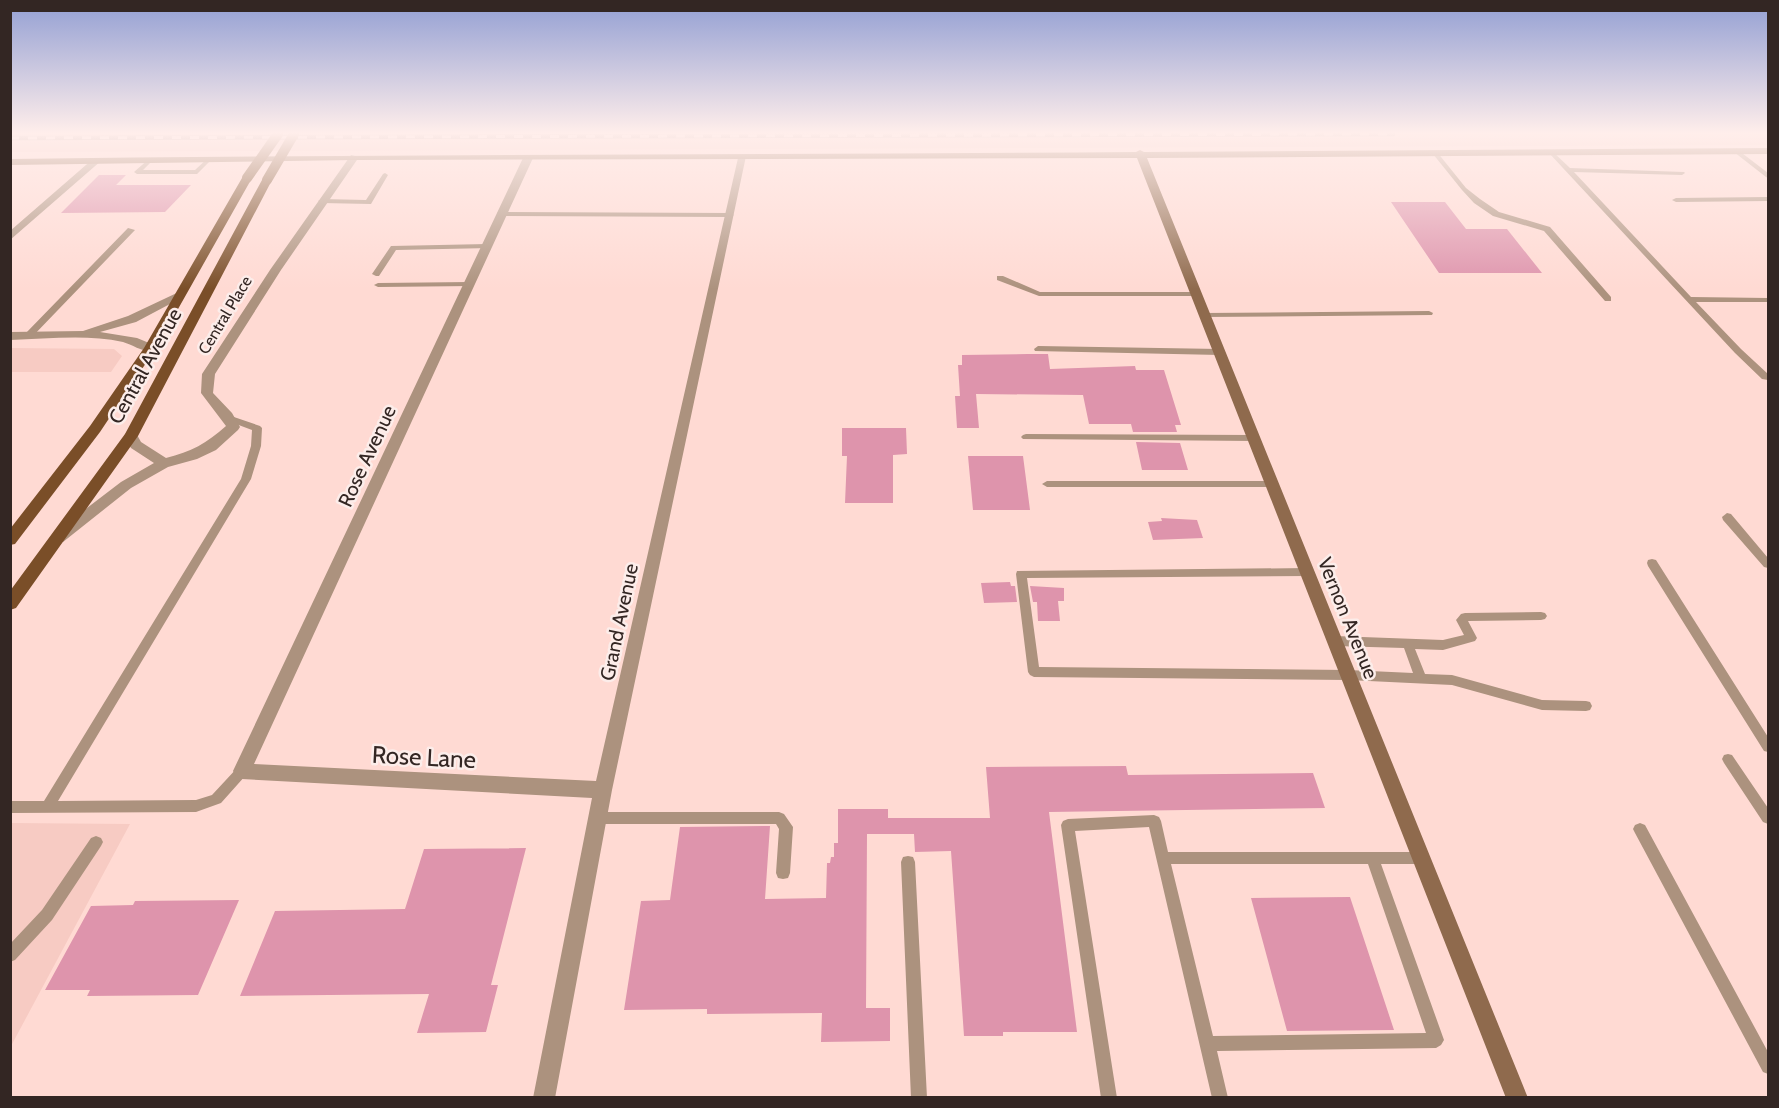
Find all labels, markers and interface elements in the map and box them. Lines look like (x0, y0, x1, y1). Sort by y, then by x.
street label: Central Place (194, 272, 256, 358)
street label: Central Avenue (103, 304, 187, 428)
street label: Rose Avenue (333, 401, 401, 511)
street label: Vernon Avenue (1313, 554, 1383, 682)
street label: Grand Avenue (595, 561, 643, 683)
street label: Rose Lane (371, 740, 477, 774)

